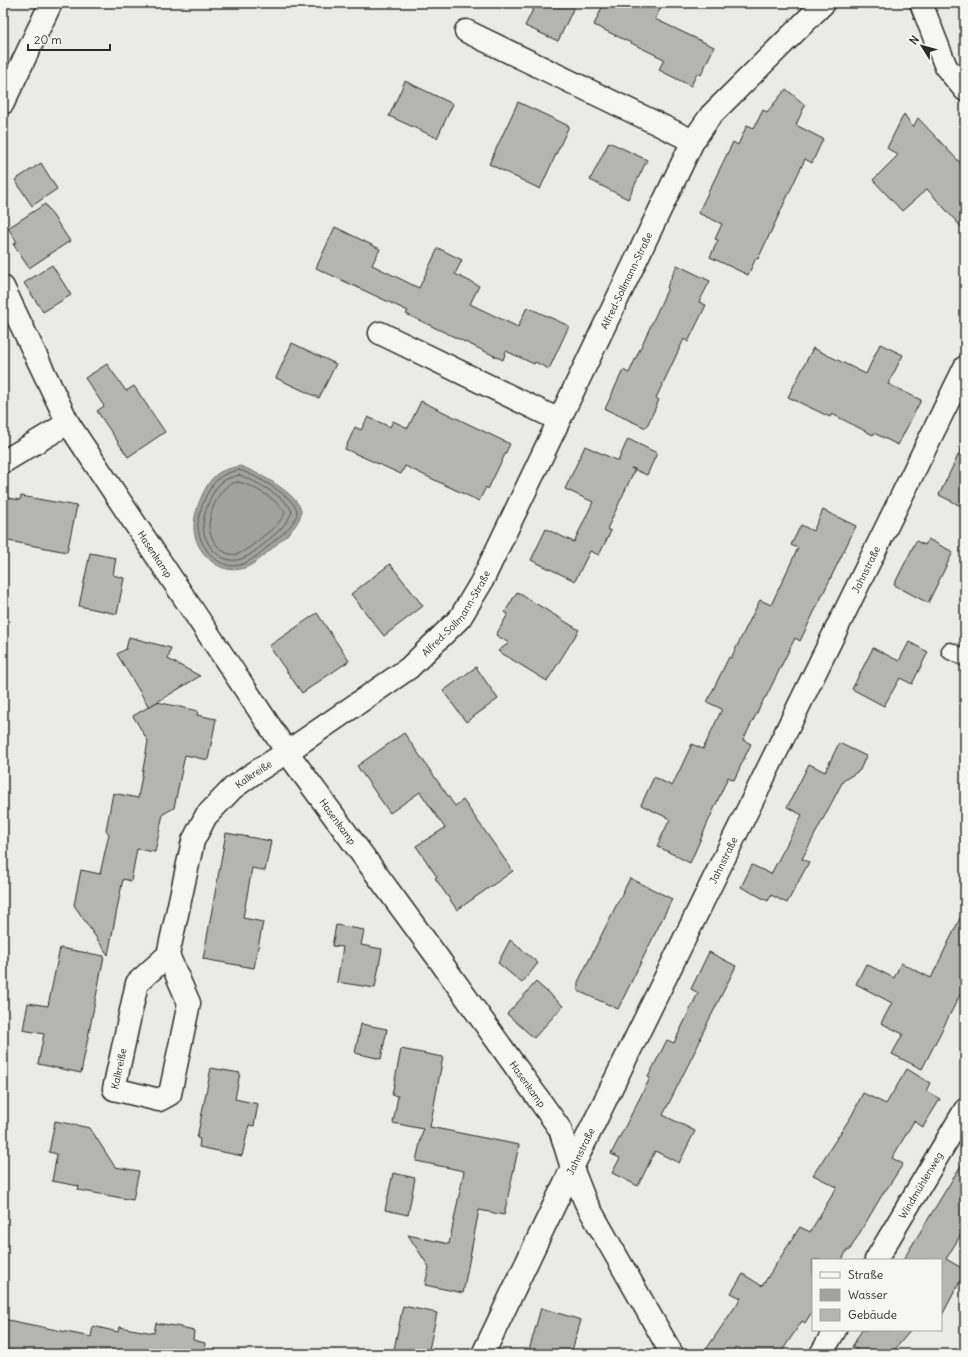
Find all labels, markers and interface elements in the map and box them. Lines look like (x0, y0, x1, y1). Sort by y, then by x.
scale bar (28, 26, 110, 52)
north arrow (902, 26, 942, 66)
text: 20 m (34, 32, 62, 47)
text: N (906, 33, 922, 47)
street label: Alfred-Sollmann-Straße (598, 230, 655, 331)
street label: Hasenkamp (134, 528, 175, 580)
street label: Jahnstraße (849, 544, 883, 595)
street label: Alfred-Sollmann-Straße (419, 568, 493, 659)
street label: Kalkreiße (233, 757, 274, 791)
street label: Hasenkamp (316, 796, 359, 848)
street label: Jahnstraße (706, 835, 740, 886)
street label: Kalkreiße (108, 1047, 130, 1090)
street label: Hasenkamp (506, 1058, 549, 1110)
street label: Jahnstraße (564, 1126, 598, 1177)
street label: Windmühlenweg (896, 1150, 946, 1221)
legend (812, 1259, 942, 1331)
text: Straße (848, 1267, 883, 1282)
text: Wasser (848, 1287, 888, 1302)
text: Gebäude (848, 1307, 897, 1322)

